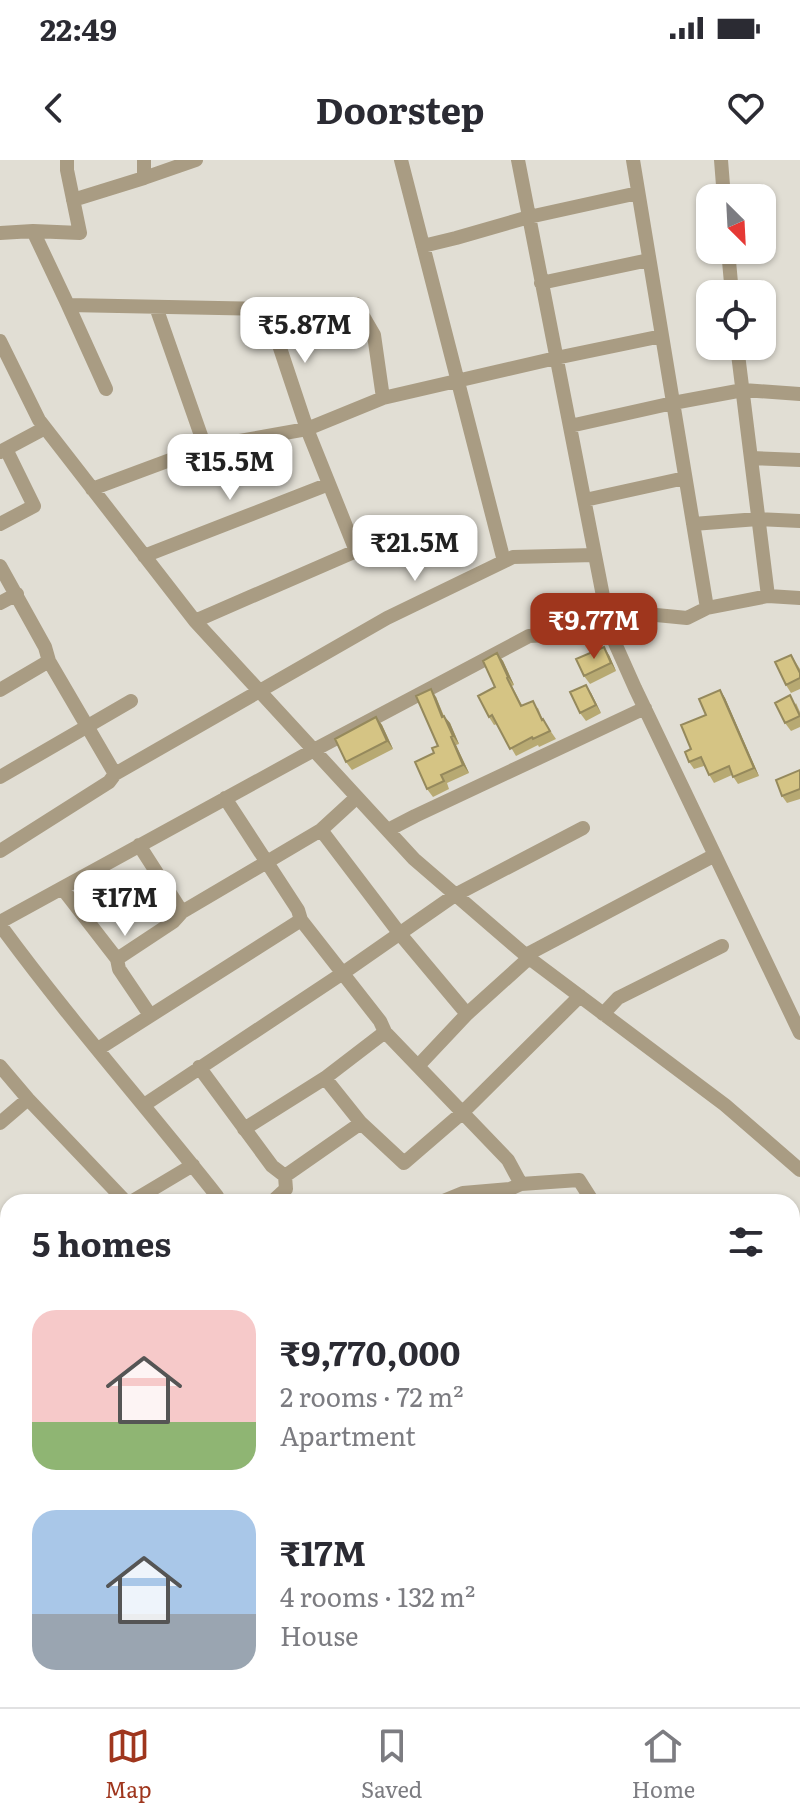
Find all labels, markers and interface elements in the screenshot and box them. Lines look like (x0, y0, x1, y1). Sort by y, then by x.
text: 22:49 (40, 6, 117, 50)
text: Doorstep (315, 82, 485, 135)
icon: back (32, 86, 76, 130)
icon: heart (724, 86, 768, 130)
north arrow (696, 184, 776, 264)
map controls (696, 184, 776, 360)
button: locate (696, 280, 776, 360)
pin: ₹5.87M (240, 297, 370, 365)
text: ₹5.87M (258, 303, 352, 342)
pin: ₹15.5M (165, 434, 295, 502)
text: ₹15.5M (185, 440, 275, 479)
pin: ₹21.5M (350, 515, 480, 583)
text: ₹21.5M (370, 521, 460, 560)
pin: ₹9.77M (529, 593, 659, 661)
text: ₹9.77M (548, 599, 640, 638)
pin: ₹17M (78, 870, 172, 938)
text: ₹17M (92, 876, 158, 915)
text: 5 homes (32, 1217, 171, 1267)
icon: filters (724, 1220, 768, 1264)
text: ₹9,770,000 (280, 1326, 460, 1376)
icon: home (96, 1342, 192, 1438)
text: 2 rooms · 72 m² (280, 1376, 464, 1415)
text: Apartment (280, 1415, 416, 1454)
text: ₹17M (280, 1526, 366, 1576)
icon: home (96, 1542, 192, 1638)
text: 4 rooms · 132 m² (280, 1576, 475, 1615)
text: House (280, 1615, 358, 1654)
tab: Map (105, 1724, 152, 1805)
tab: Saved (361, 1724, 422, 1805)
tab: Home (632, 1724, 695, 1805)

